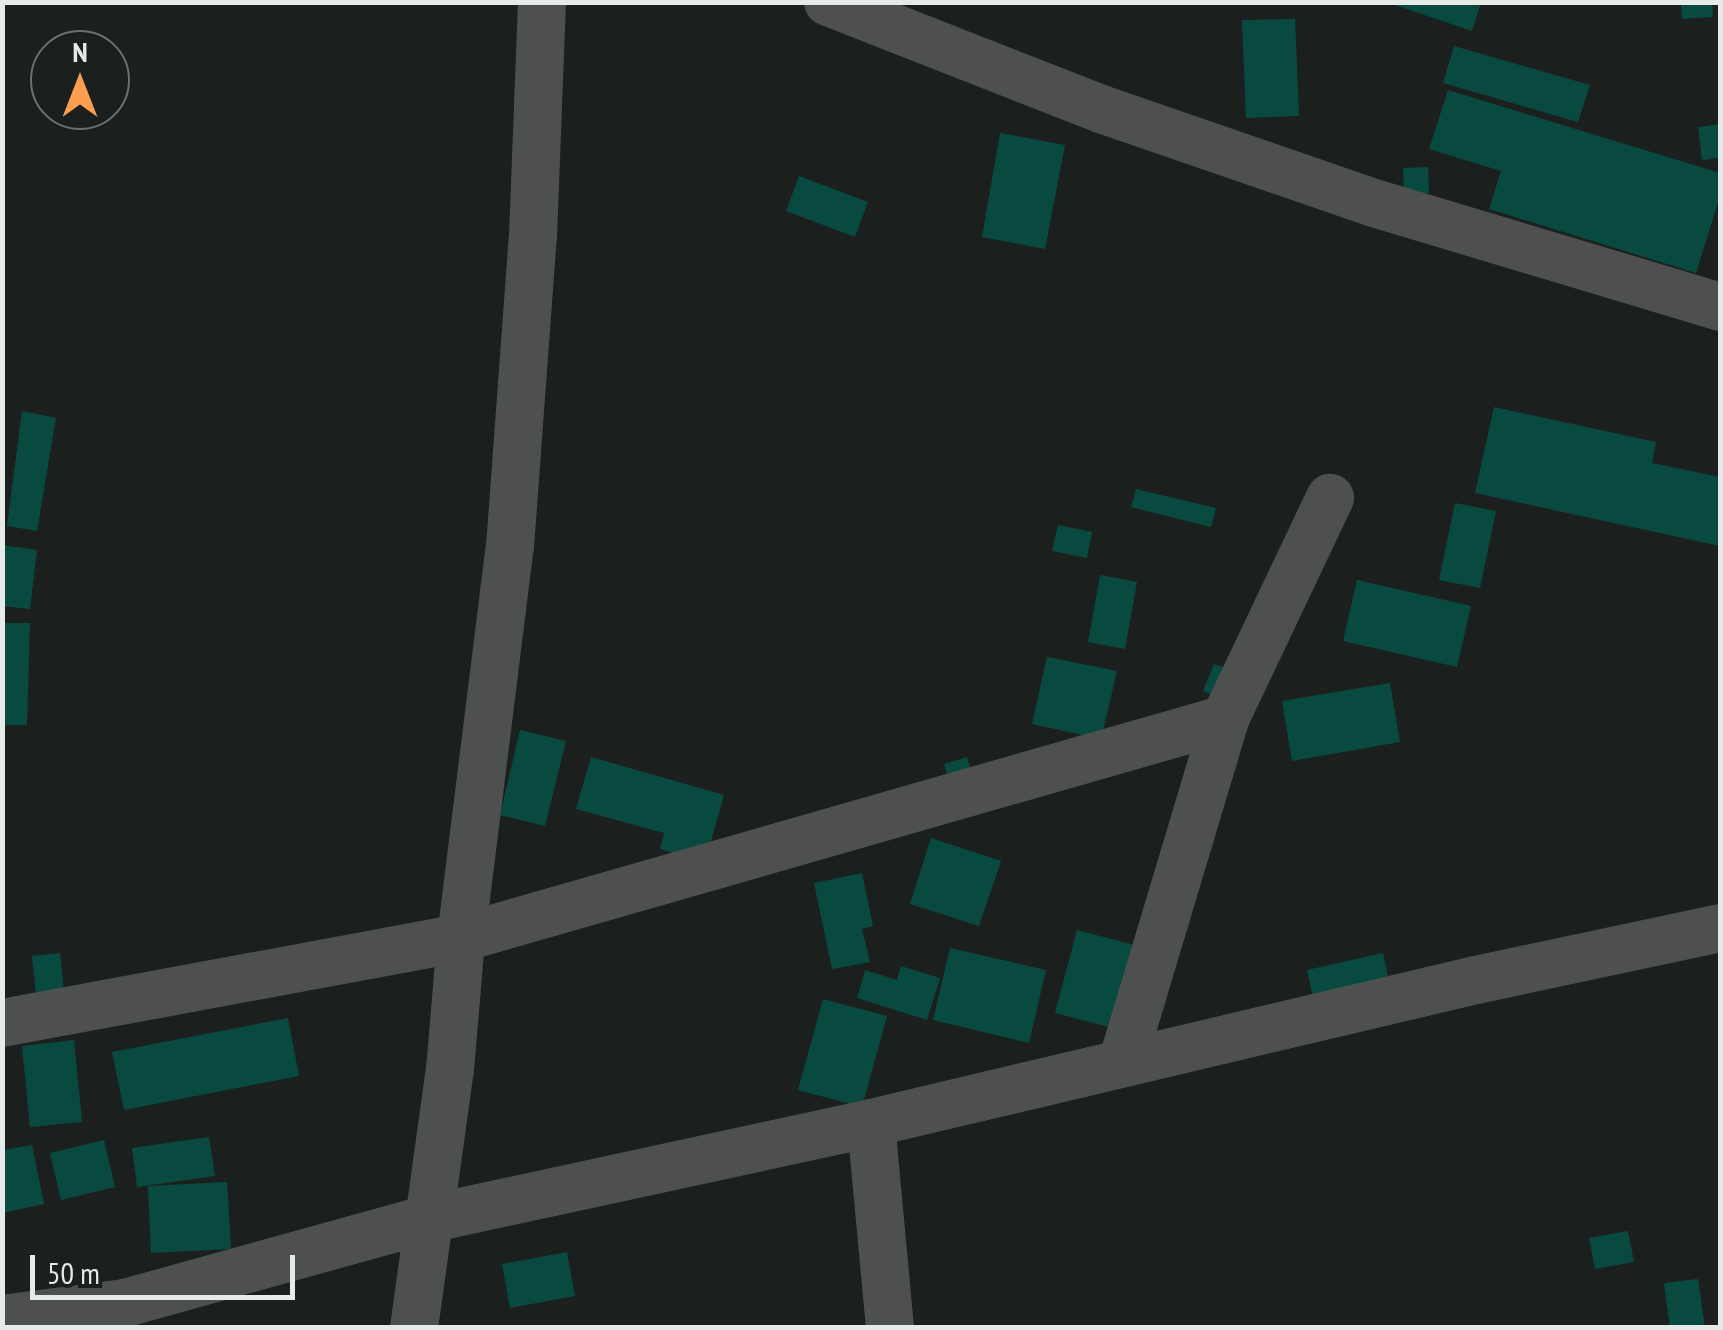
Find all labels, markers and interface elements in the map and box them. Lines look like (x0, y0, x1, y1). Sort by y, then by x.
north arrow (30, 30, 130, 130)
text: N (72, 33, 88, 70)
scale bar (35, 1235, 300, 1297)
text: 50 m (47, 1253, 100, 1292)

